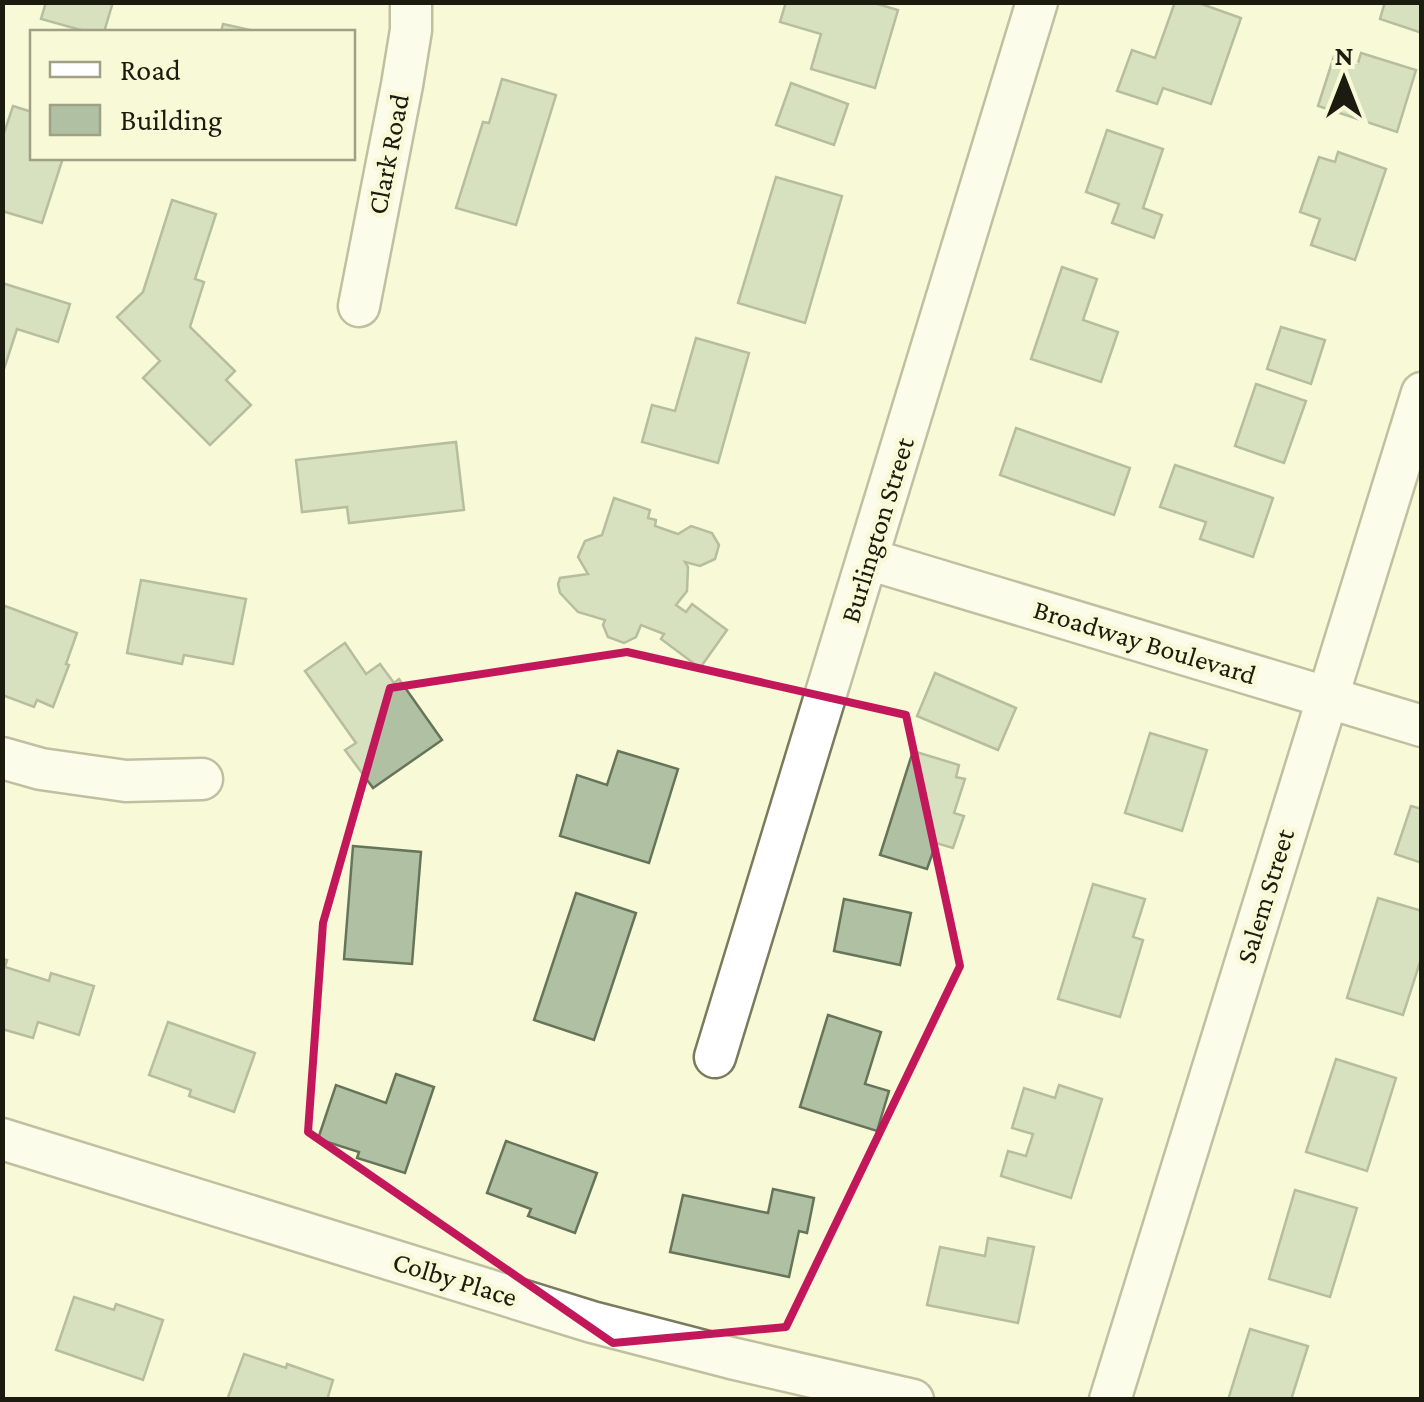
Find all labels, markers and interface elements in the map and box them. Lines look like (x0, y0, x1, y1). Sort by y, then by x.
legend (30, 30, 355, 160)
north arrow (1294, 30, 1394, 130)
text: N (1334, 40, 1354, 71)
text: Road (120, 53, 181, 86)
street label: Clark Road (361, 91, 415, 217)
text: Building (120, 103, 222, 137)
street label: Burlington Street (834, 433, 920, 626)
street label: Broadway Boulevard (1030, 593, 1260, 691)
street label: Salem Street (1230, 824, 1300, 967)
street label: Colby Place (389, 1245, 521, 1313)

